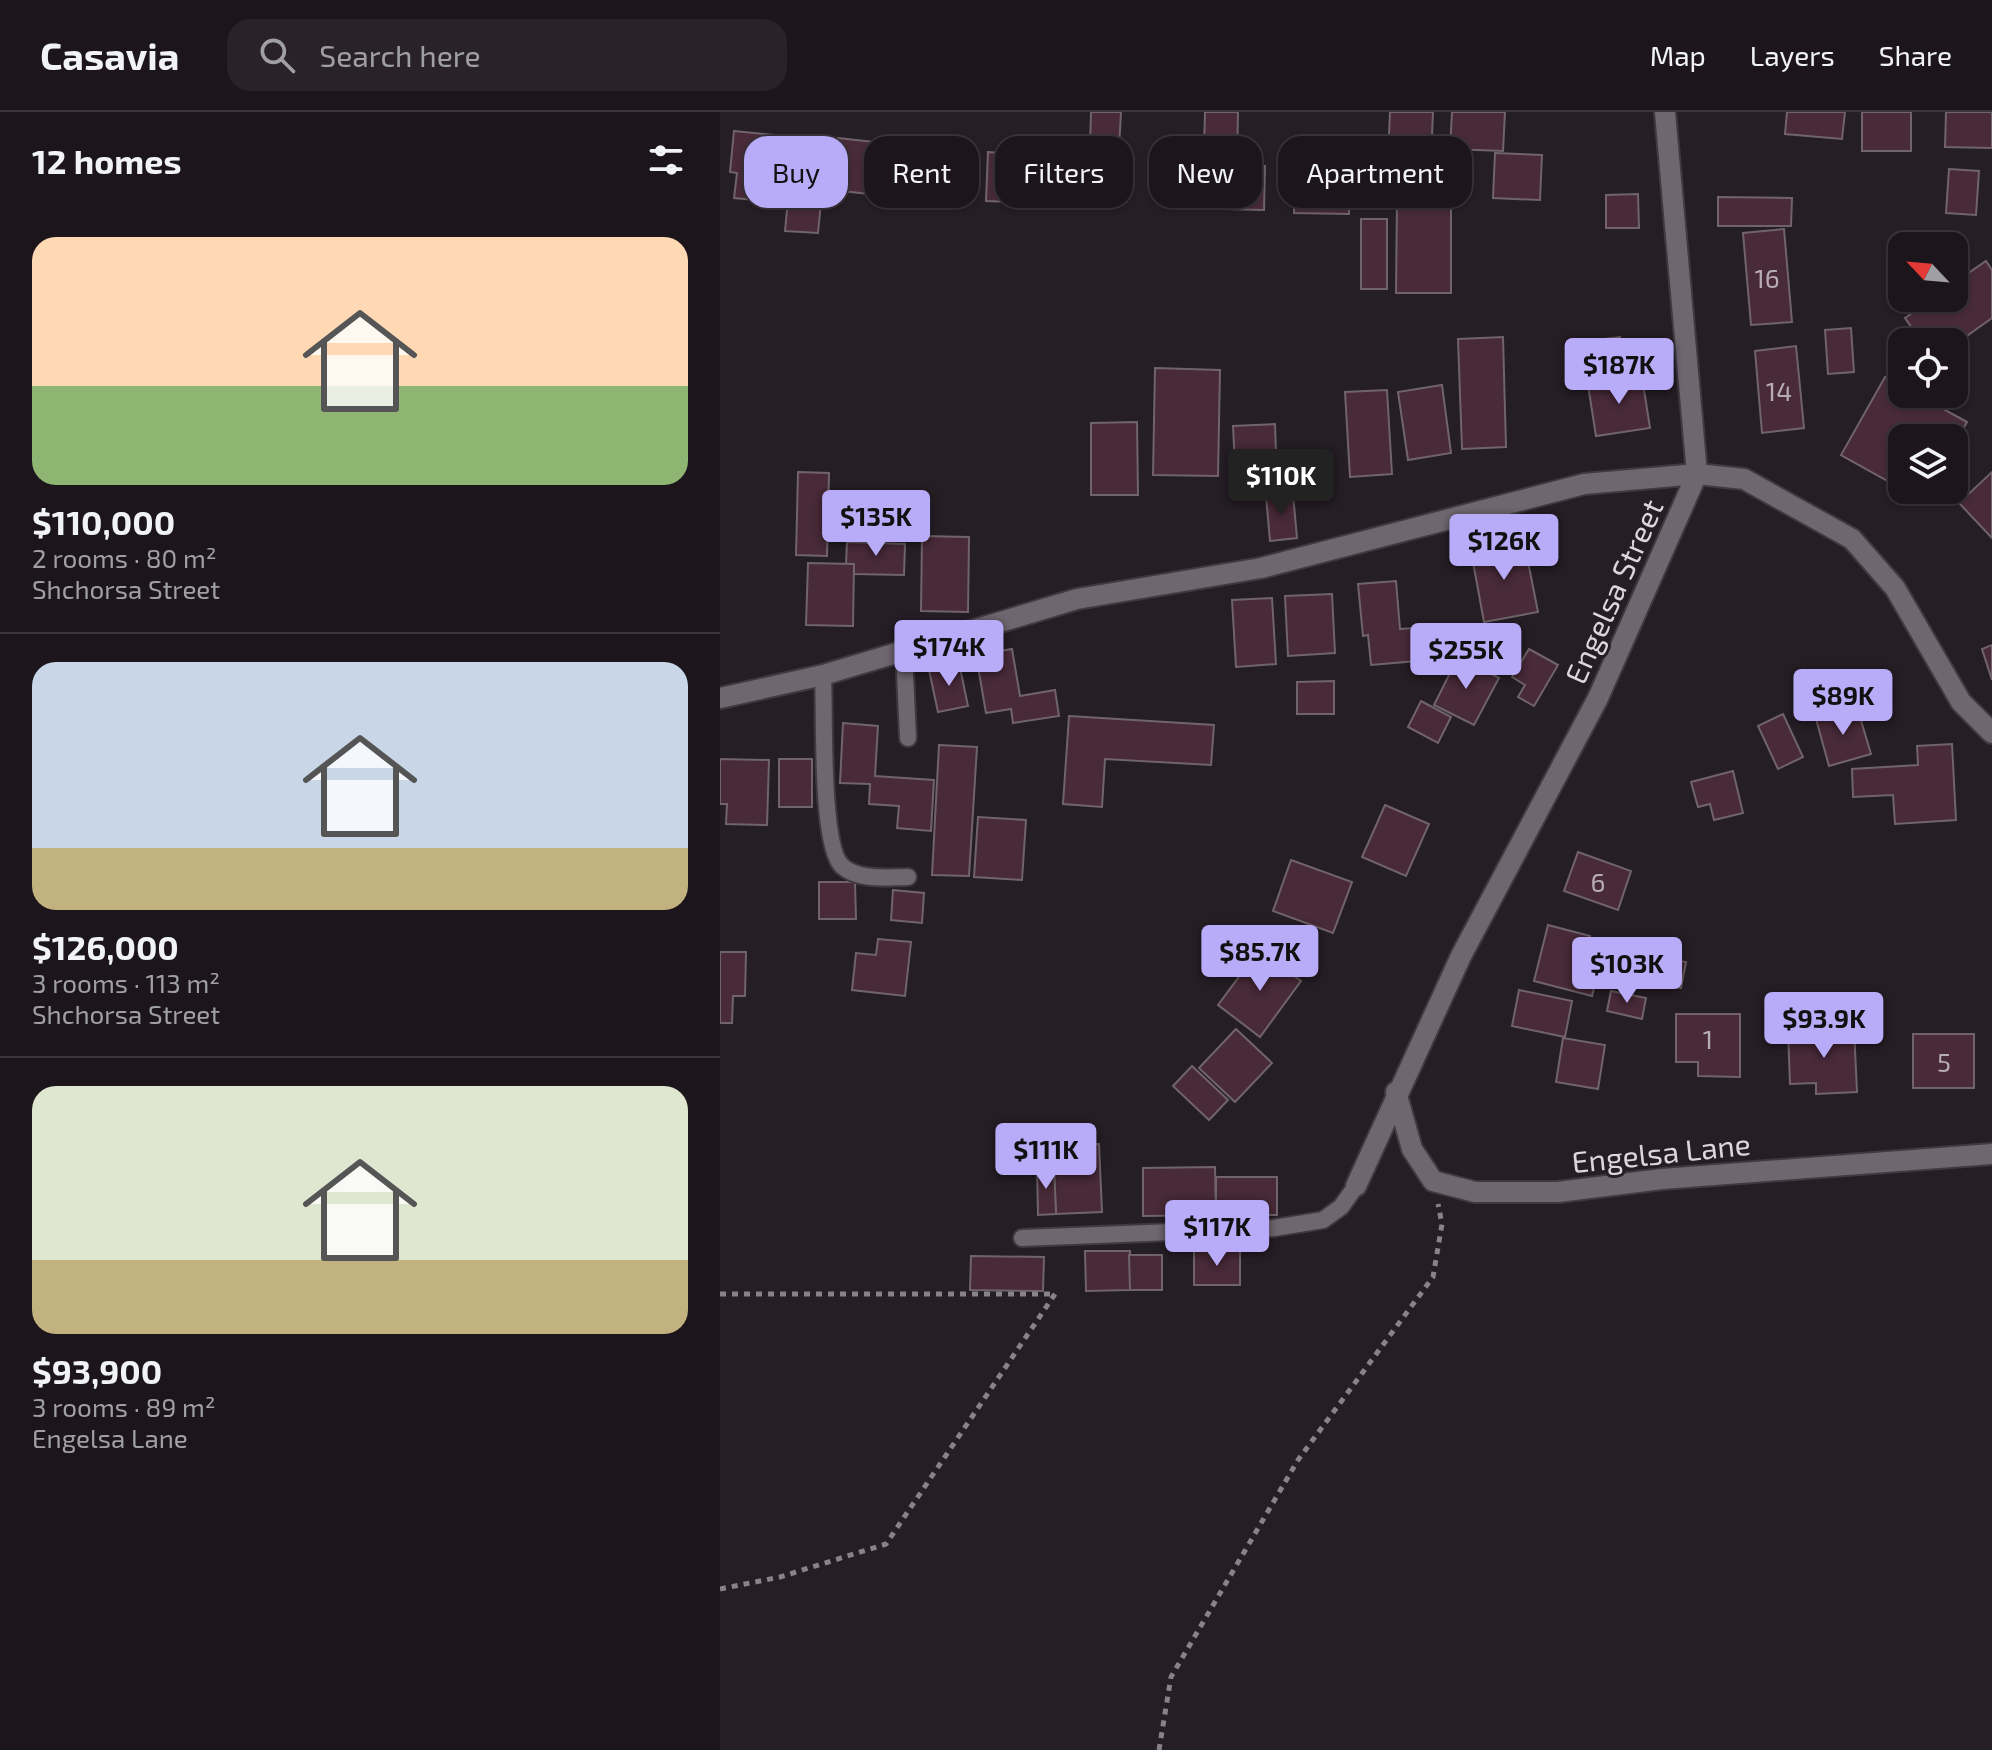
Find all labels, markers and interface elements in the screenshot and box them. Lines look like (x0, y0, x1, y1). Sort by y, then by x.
search box (227, 19, 787, 91)
text: Casavia (40, 32, 179, 78)
icon: search (255, 33, 299, 77)
text: Search here (319, 37, 481, 73)
text: Map (1650, 38, 1706, 72)
text: Layers (1750, 38, 1835, 72)
text: Share (1879, 38, 1952, 72)
chip: Buy (744, 136, 848, 208)
chip: Rent (864, 136, 979, 208)
chip: Filters (995, 136, 1133, 208)
chip: New (1149, 136, 1262, 208)
chip: Apartment (1278, 136, 1472, 208)
icon: filters (644, 138, 688, 182)
text: 12 homes (32, 140, 181, 181)
north arrow (1888, 232, 1968, 312)
map controls (1888, 232, 1968, 504)
house number: 16 (1754, 262, 1780, 293)
icon: home (288, 289, 432, 433)
button: locate (1888, 328, 1968, 408)
pin: $187K (1563, 338, 1675, 406)
text: $187K (1583, 348, 1655, 379)
house number: 14 (1766, 375, 1792, 406)
button: layers (1888, 424, 1968, 504)
pin: $110K (1225, 449, 1337, 517)
text: $110K (1246, 459, 1316, 490)
pin: $135K (820, 490, 932, 558)
street label: Engelsa Street (1556, 493, 1670, 689)
text: $135K (840, 500, 912, 531)
text: $110,000 (32, 501, 175, 542)
pin: $126K (1448, 514, 1560, 582)
text: $126K (1467, 524, 1541, 555)
text: 2 rooms · 80 m² (32, 542, 217, 573)
text: Shchorsa Street (32, 573, 220, 604)
pin: $174K (893, 620, 1005, 688)
pin: $255K (1410, 623, 1522, 691)
text: $174K (912, 630, 986, 661)
text: $255K (1428, 633, 1504, 664)
pin: $89K (1796, 669, 1890, 737)
text: $89K (1811, 679, 1875, 710)
icon: home (288, 714, 432, 858)
house number: 6 (1591, 866, 1605, 897)
pin: $85.7K (1195, 925, 1325, 993)
text: $126,000 (32, 926, 179, 967)
text: $85.7K (1219, 935, 1301, 966)
pin: $103K (1571, 937, 1683, 1005)
text: $103K (1590, 947, 1664, 978)
text: 3 rooms · 113 m² (32, 967, 220, 998)
pin: $93.9K (1759, 992, 1889, 1060)
text: Shchorsa Street (32, 998, 220, 1029)
text: $93.9K (1782, 1002, 1866, 1033)
house number: 1 (1703, 1023, 1713, 1054)
house number: 5 (1937, 1046, 1951, 1077)
pin: $111K (990, 1123, 1102, 1191)
street label: Engelsa Lane (1570, 1125, 1752, 1179)
text: $111K (1013, 1133, 1079, 1164)
icon: home (288, 1138, 432, 1282)
pin: $117K (1161, 1200, 1273, 1268)
text: $117K (1183, 1210, 1251, 1241)
text: $93,900 (32, 1350, 162, 1391)
text: 3 rooms · 89 m² (32, 1391, 216, 1422)
text: Engelsa Lane (32, 1422, 188, 1453)

